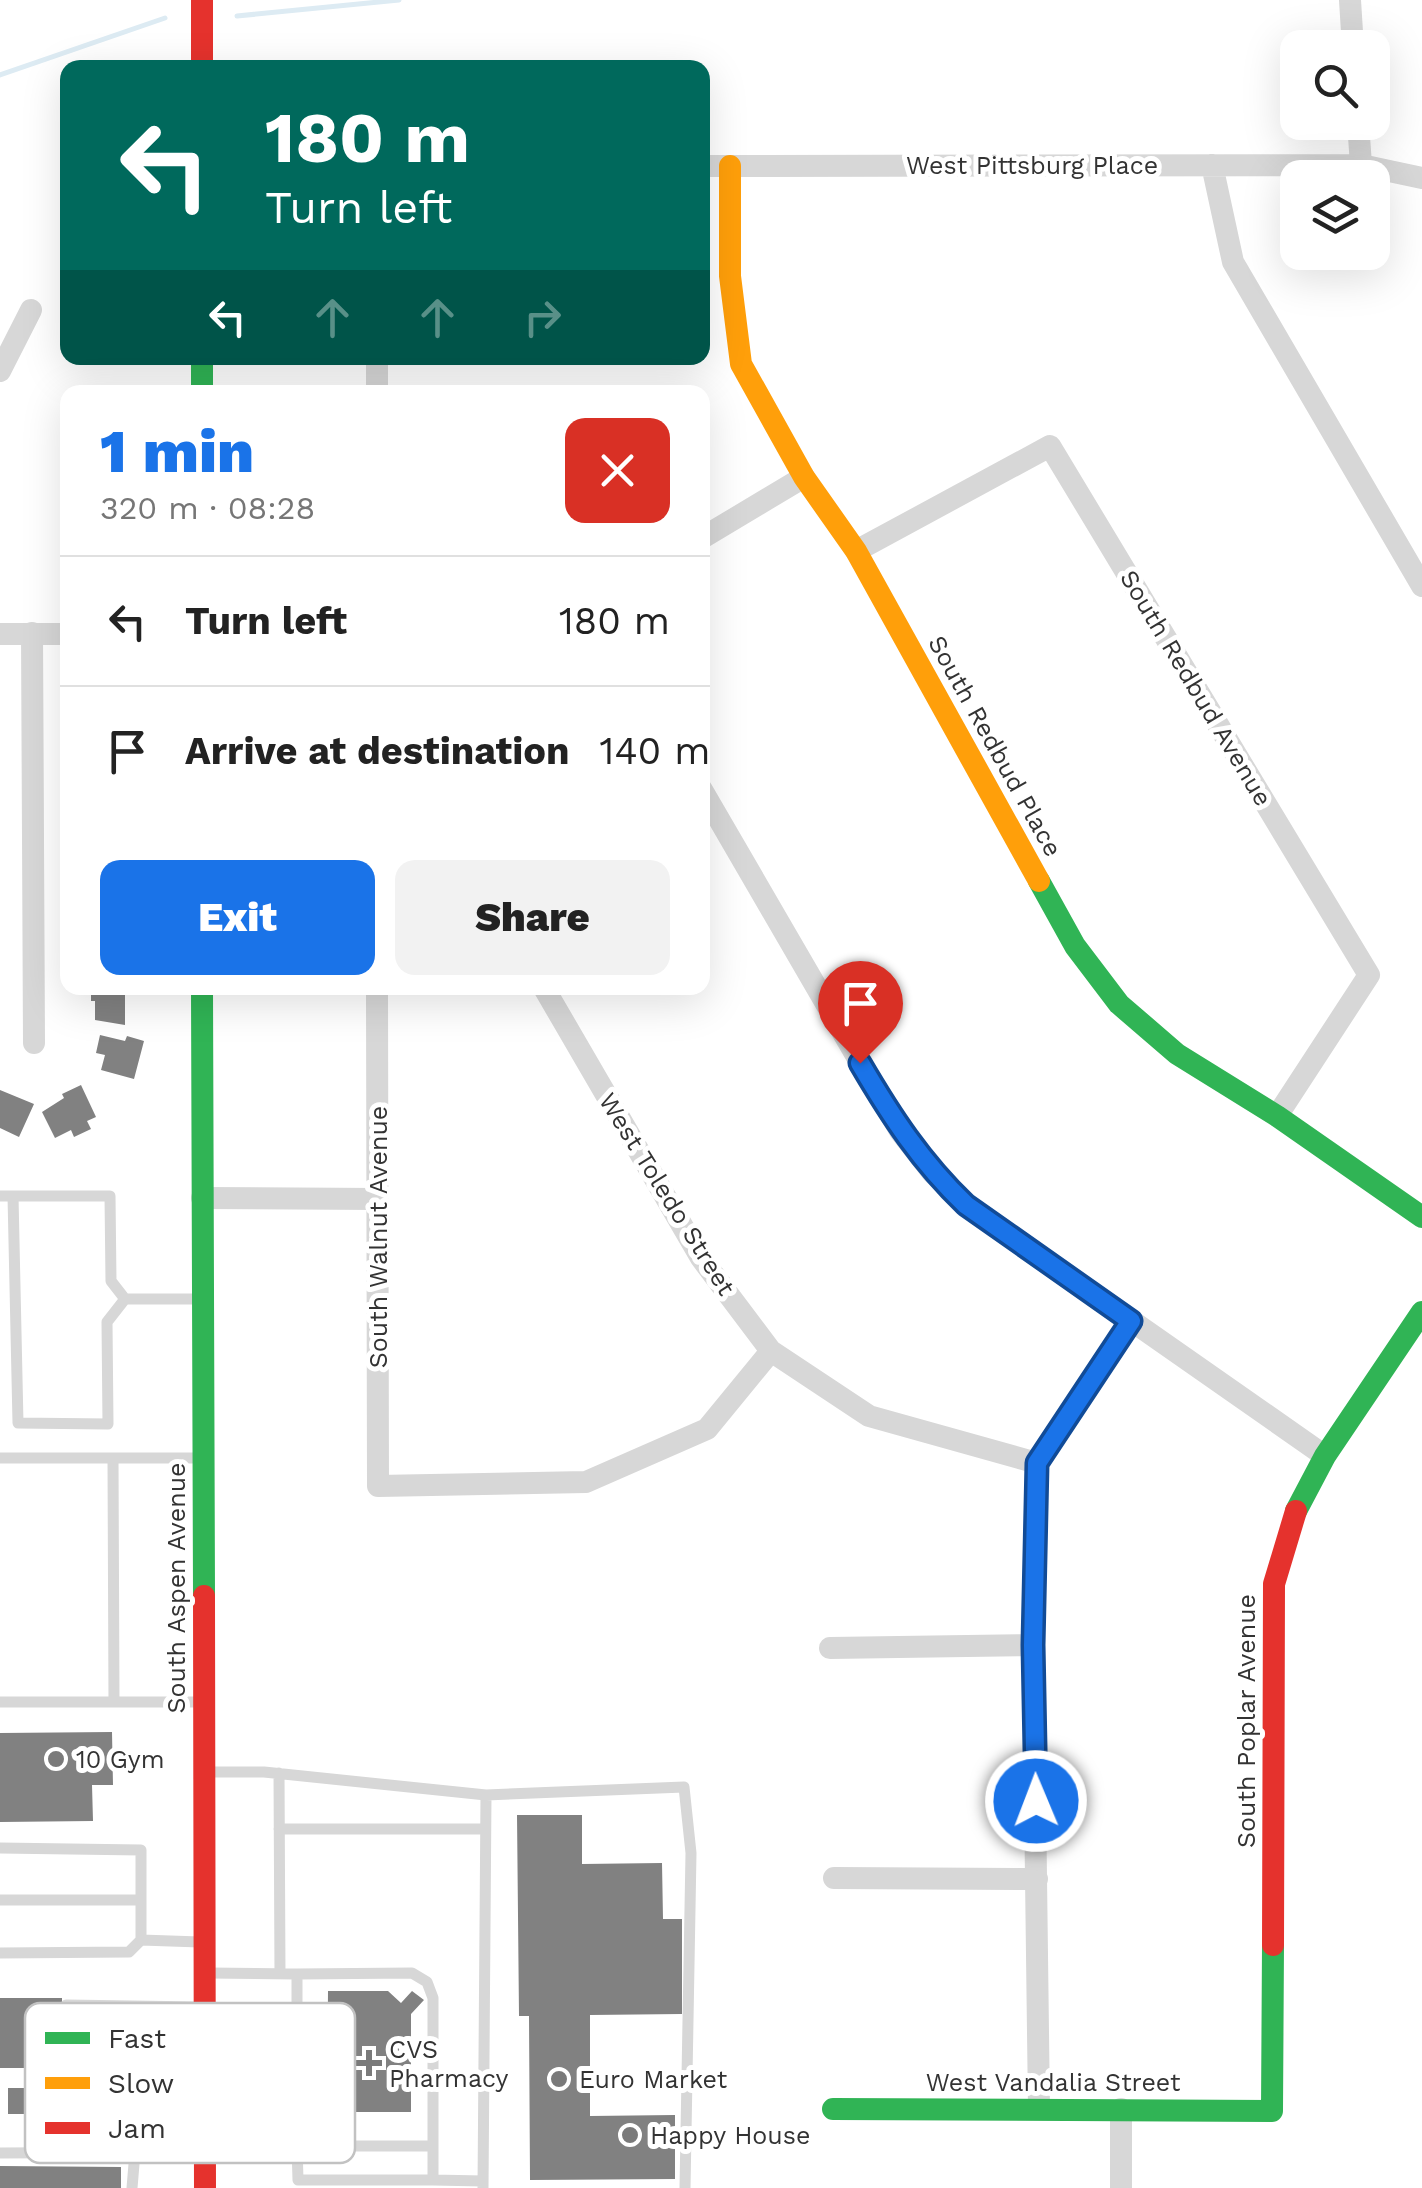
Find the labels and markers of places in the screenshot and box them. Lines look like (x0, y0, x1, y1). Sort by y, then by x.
pin (818, 961, 903, 1064)
place label: 10 Gym (76, 1745, 164, 1774)
marker: 10 Gym (45, 1748, 67, 1770)
place label: CVS Pharmacy (389, 2035, 509, 2093)
marker: CVS Pharmacy (358, 2052, 380, 2074)
place label: Euro Market (579, 2065, 728, 2094)
marker: Euro Market (548, 2068, 570, 2090)
place label: Happy House (650, 2121, 810, 2150)
marker: Happy House (619, 2124, 641, 2146)

